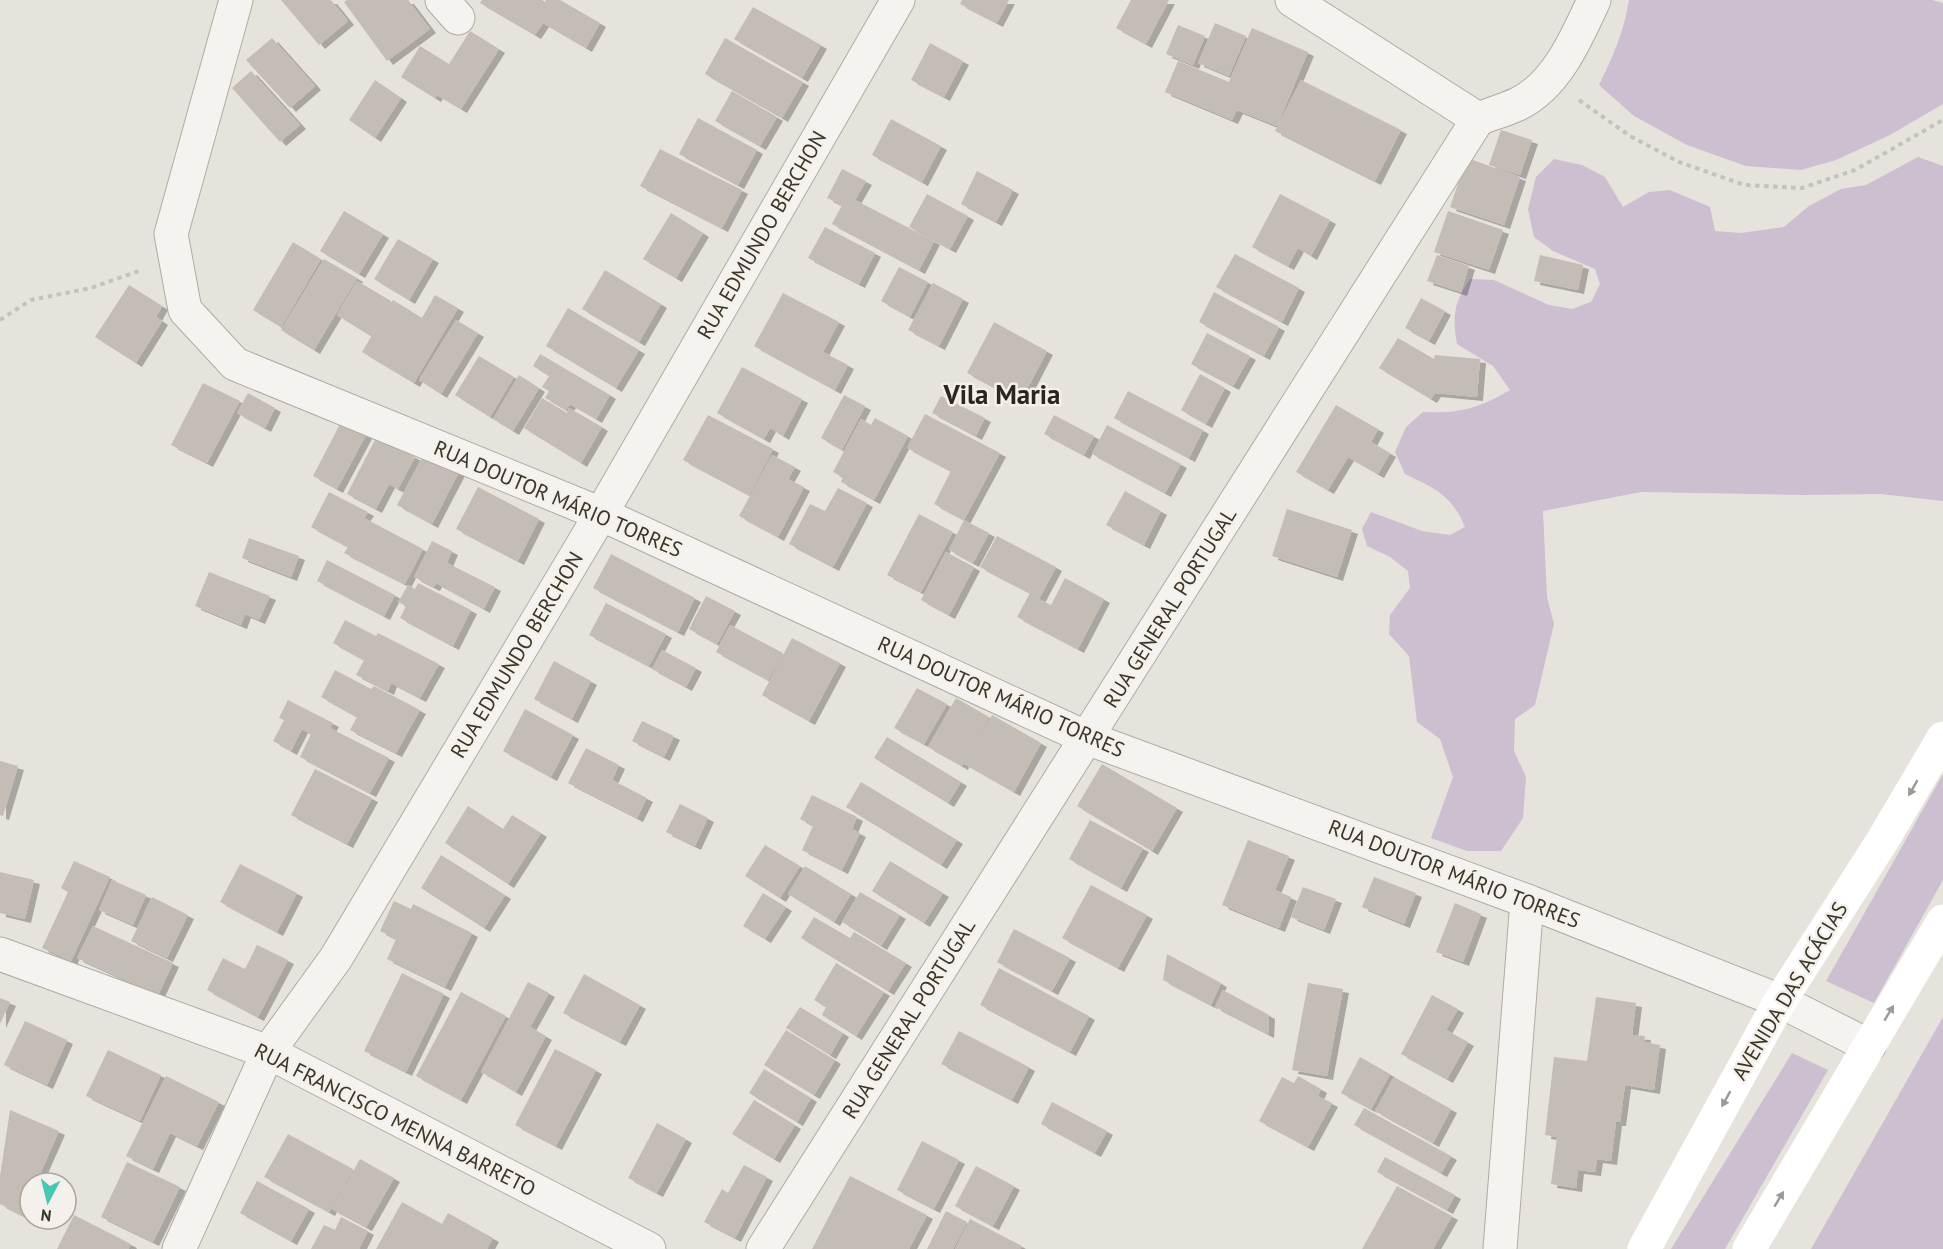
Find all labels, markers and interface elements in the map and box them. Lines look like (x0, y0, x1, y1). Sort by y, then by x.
street label: RUA EDMUNDO BERCHON (691, 126, 832, 344)
district label: Vila Maria (943, 377, 1060, 411)
street label: RUA DOUTOR MÁRIO TORRES (430, 434, 687, 563)
street label: RUA GENERAL PORTUGAL (1097, 503, 1242, 713)
street label: RUA EDMUNDO BERCHON (444, 547, 589, 763)
street label: RUA DOUTOR MÁRIO TORRES (874, 630, 1129, 763)
one-way arrow (1908, 780, 1919, 796)
street label: RUA DOUTOR MÁRIO TORRES (1325, 813, 1584, 934)
street label: AVENIDA DAS ACÁCIAS (1726, 897, 1853, 1085)
street label: RUA GENERAL PORTUGAL (836, 914, 981, 1124)
one-way arrow (1884, 1004, 1894, 1021)
street label: RUA FRANCISCO MENNA BARRETO (250, 1037, 540, 1202)
one-way arrow (1721, 1091, 1731, 1108)
north arrow (18, 1171, 78, 1231)
one-way arrow (1774, 1190, 1784, 1207)
text: N (40, 1205, 53, 1226)

